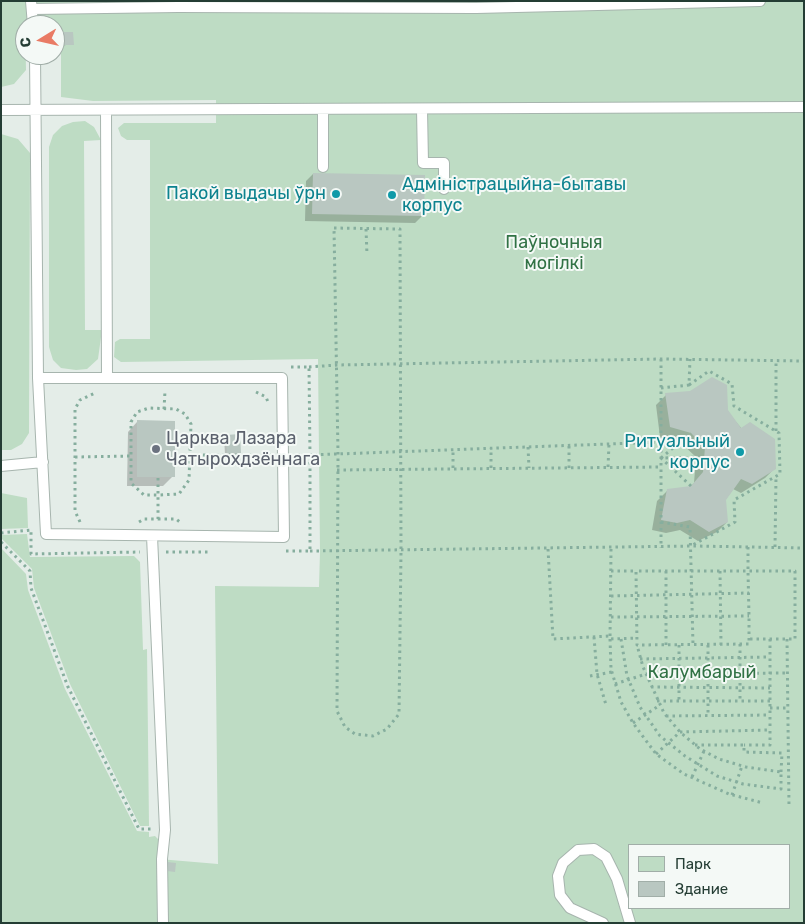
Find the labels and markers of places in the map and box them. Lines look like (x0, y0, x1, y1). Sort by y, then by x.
place label: Адміністрацыйна-бытавы корпус (402, 174, 626, 216)
place label: Пакой выдачы ўрн (166, 183, 326, 205)
marker: Пакой выдачы ўрн (330, 188, 342, 200)
marker: Адміністрацыйна-бытавы корпус (386, 189, 398, 201)
place label: Царква Лазара Чатырохдзённага (166, 428, 320, 470)
place label: Ритуальный корпус (624, 431, 730, 474)
marker: Царква Лазара Чатырохдзённага (150, 443, 162, 455)
marker: Ритуальный корпус (734, 446, 746, 458)

